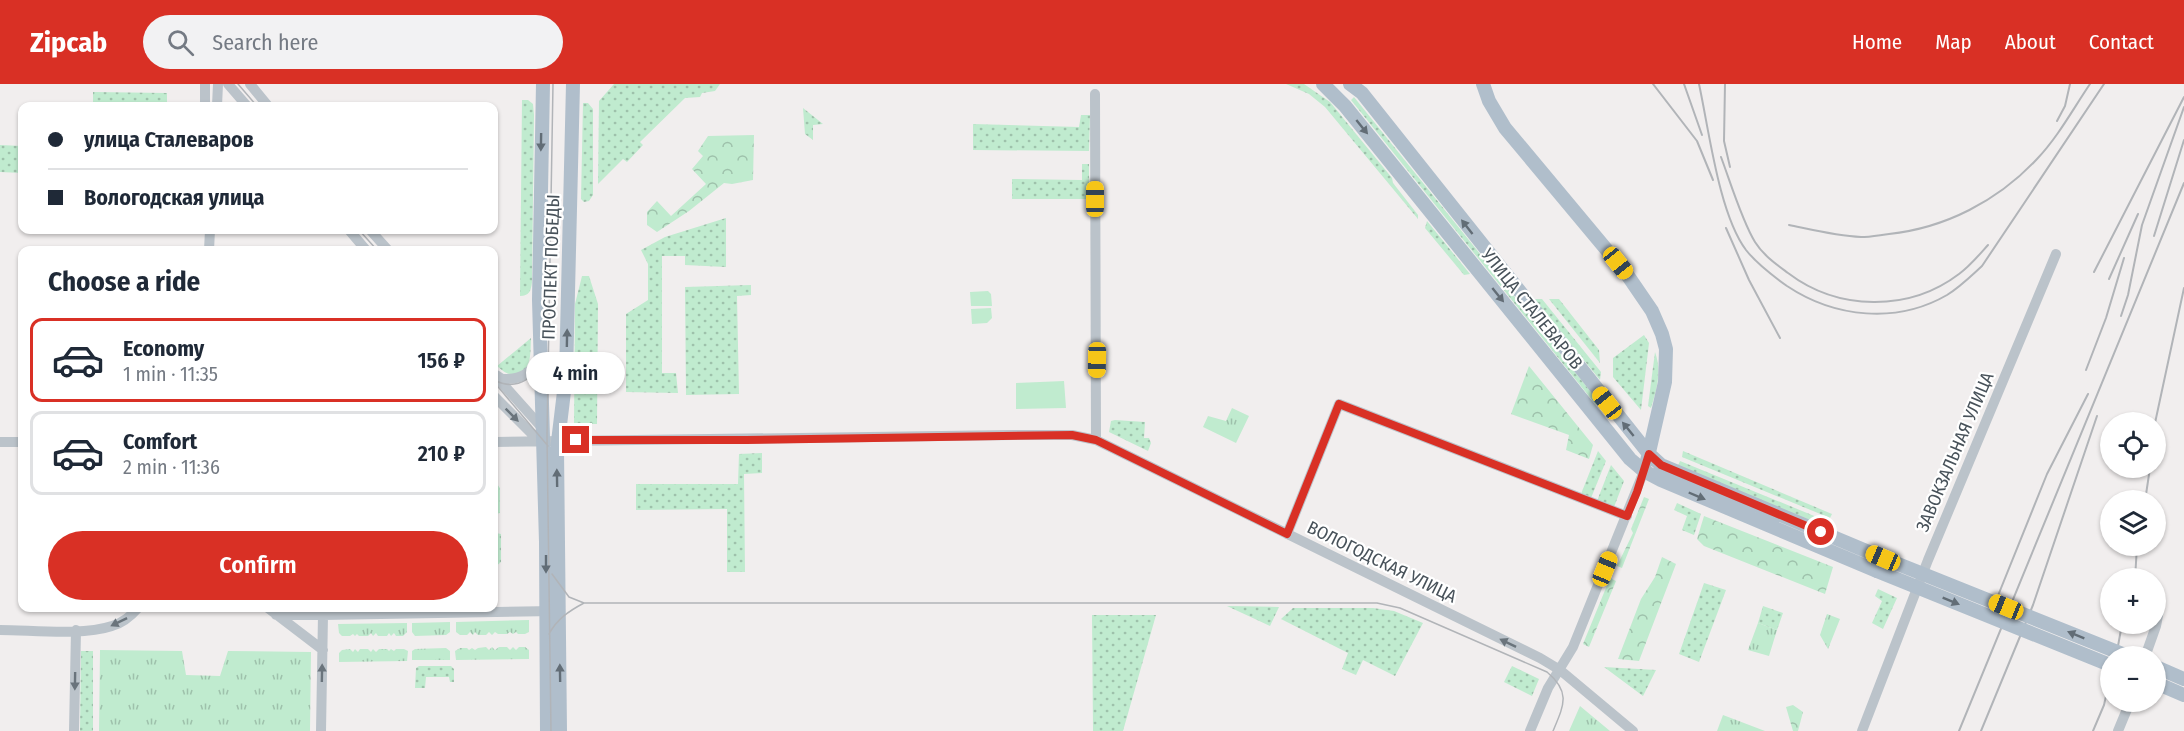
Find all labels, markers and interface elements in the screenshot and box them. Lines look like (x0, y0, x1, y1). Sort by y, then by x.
search box (143, 15, 563, 69)
text: Zipcab (30, 26, 107, 59)
icon: search (164, 26, 197, 59)
text: Search here (212, 29, 318, 56)
text: Home (1852, 29, 1902, 55)
text: Map (1935, 29, 1972, 55)
text: About (2005, 29, 2056, 55)
text: Contact (2089, 29, 2154, 55)
one-way arrow (1356, 119, 1369, 135)
text: улица Сталеваров (84, 126, 254, 153)
one-way arrow (536, 133, 546, 152)
car (1086, 181, 1104, 217)
text: Вологодская улица (84, 184, 265, 211)
street label: ПРОСПЕКТ ПОБЕДЫ (537, 194, 565, 340)
one-way arrow (1462, 219, 1474, 234)
street label: УЛИЦА СТАЛЕВАРОВ (1476, 243, 1588, 374)
car (1600, 243, 1636, 283)
text: Choose a ride (48, 266, 200, 298)
one-way arrow (1492, 287, 1505, 303)
one-way arrow (562, 329, 572, 348)
icon: car (51, 333, 105, 387)
text: Economy (123, 335, 204, 362)
car (1088, 342, 1106, 378)
text: 156 ₽ (417, 347, 465, 374)
callout: 4 min (526, 353, 626, 395)
text: 4 min (553, 361, 598, 385)
text: 1 min · 11:35 (123, 362, 218, 386)
street label: ЗАВОКЗАЛЬНАЯ УЛИЦА (1911, 368, 1999, 535)
car (1589, 383, 1625, 423)
one-way arrow (505, 407, 519, 421)
map controls (2100, 412, 2166, 712)
button: locate (2100, 412, 2166, 478)
one-way arrow (1621, 421, 1634, 437)
icon: car (51, 426, 105, 480)
route end (562, 426, 589, 453)
text: Comfort (123, 428, 197, 455)
text: 210 ₽ (418, 440, 465, 467)
text: 2 min · 11:36 (123, 455, 220, 479)
one-way arrow (553, 468, 562, 487)
button: layers (2100, 490, 2166, 556)
one-way arrow (1689, 491, 1707, 501)
street label: ВОЛОГОДСКАЯ УЛИЦА (1304, 516, 1461, 608)
route start (1807, 518, 1834, 545)
button: Confirm (48, 531, 468, 600)
car (1863, 543, 1903, 573)
car (1590, 549, 1620, 589)
one-way arrow (541, 554, 551, 573)
button: + (2100, 568, 2166, 634)
car (1986, 592, 2026, 622)
one-way arrow (1942, 597, 1960, 606)
one-way arrow (111, 618, 128, 627)
one-way arrow (2066, 630, 2084, 640)
one-way arrow (1500, 638, 1517, 647)
button: − (2100, 646, 2166, 712)
one-way arrow (317, 663, 327, 682)
one-way arrow (555, 663, 564, 682)
one-way arrow (70, 671, 80, 690)

